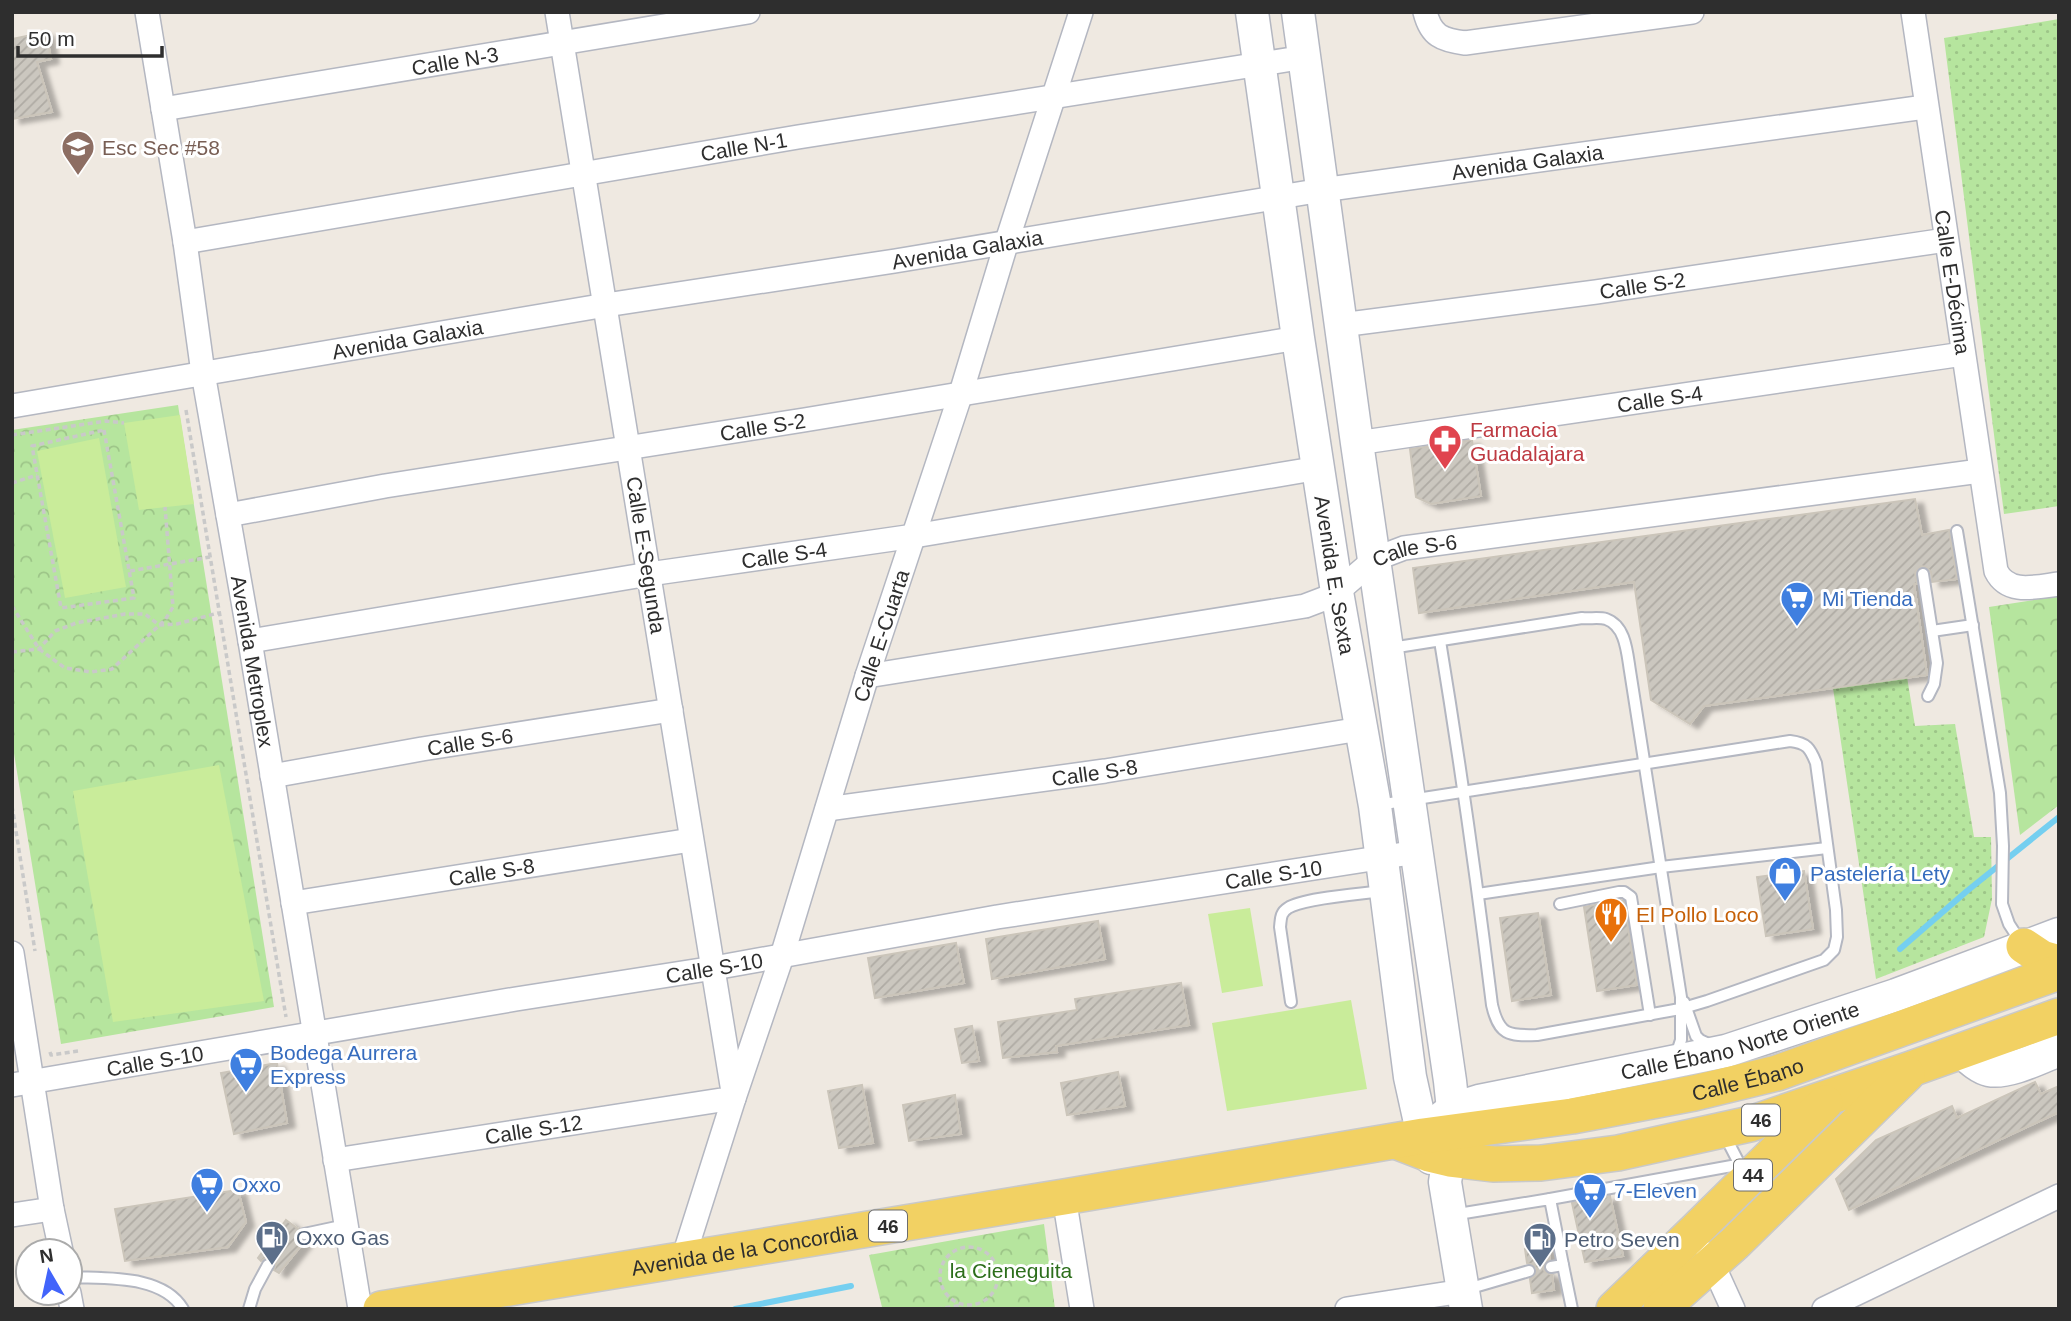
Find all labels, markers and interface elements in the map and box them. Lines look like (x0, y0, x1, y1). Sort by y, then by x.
scale bar (18, 14, 161, 58)
text: 50 m (28, 27, 75, 50)
street label: Calle N-3 (410, 42, 500, 79)
school or university icon: Esc Sec #58 (59, 128, 97, 177)
street label: Calle N-1 (699, 128, 789, 165)
place label: Esc Sec #58 (102, 136, 220, 159)
street label: Avenida Galaxia (1450, 140, 1605, 184)
street label: Calle E-Décima (1931, 208, 1975, 356)
street label: Avenida Galaxia (890, 225, 1045, 273)
street label: Calle S-2 (1598, 267, 1687, 303)
street label: Avenida Galaxia (330, 315, 485, 363)
street label: Calle S-4 (1615, 381, 1704, 416)
street label: Calle S-2 (718, 408, 807, 445)
place label: Farmacia Guadalajara (1470, 418, 1585, 465)
pharmacy icon: Farmacia Guadalajara (1426, 422, 1464, 471)
street label: Calle E-Segunda (622, 475, 670, 636)
street label: Avenida E. Sexta (1311, 494, 1359, 657)
street label: Calle S-6 (1369, 530, 1458, 571)
street label: Calle S-4 (740, 537, 829, 572)
street label: Calle E-Cuarta (848, 566, 913, 705)
street label: Avenida Metroplex (227, 574, 279, 749)
supermarket icon: Mi Tienda (1778, 579, 1816, 628)
place label: Mi Tienda (1822, 587, 1913, 610)
street label: Calle S-6 (426, 723, 514, 760)
street label: Calle S-8 (1050, 754, 1139, 790)
street label: Calle S-8 (447, 853, 536, 890)
shop icon: Pastelería Lety (1766, 854, 1804, 903)
street label: Calle S-10 (1223, 855, 1324, 893)
place label: Pastelería Lety (1810, 862, 1951, 885)
restaurant icon: El Pollo Loco (1592, 895, 1630, 944)
place label: El Pollo Loco (1636, 903, 1759, 926)
street label: Calle S-10 (664, 948, 765, 987)
street label: Calle Ébano Norte Oriente (1618, 995, 1862, 1083)
street label: Calle S-10 (105, 1041, 205, 1080)
place label: Bodega Aurrera Express (270, 1041, 417, 1088)
supermarket icon: Bodega Aurrera Express (227, 1045, 265, 1094)
street label: Calle Ébano (1688, 1051, 1806, 1105)
road number: 46 (1742, 1104, 1780, 1136)
street label: Calle S-12 (483, 1110, 584, 1148)
road number: 44 (1734, 1160, 1772, 1190)
supermarket icon: Oxxo (188, 1165, 226, 1214)
supermarket icon: 7-Eleven (1571, 1171, 1609, 1220)
place label: Oxxo (232, 1173, 281, 1196)
place label: 7-Eleven (1614, 1179, 1697, 1202)
road number: 46 (869, 1210, 907, 1242)
fuel station icon: Oxxo Gas (253, 1218, 291, 1267)
street label: Avenida de la Concordia (629, 1220, 859, 1279)
fuel station icon: Petro Seven (1521, 1220, 1559, 1269)
place label: Oxxo Gas (296, 1226, 389, 1249)
place label: Petro Seven (1564, 1228, 1680, 1251)
north arrow (14, 1237, 84, 1307)
text: N (38, 1244, 55, 1267)
park label: la Cieneguita (950, 1259, 1073, 1282)

